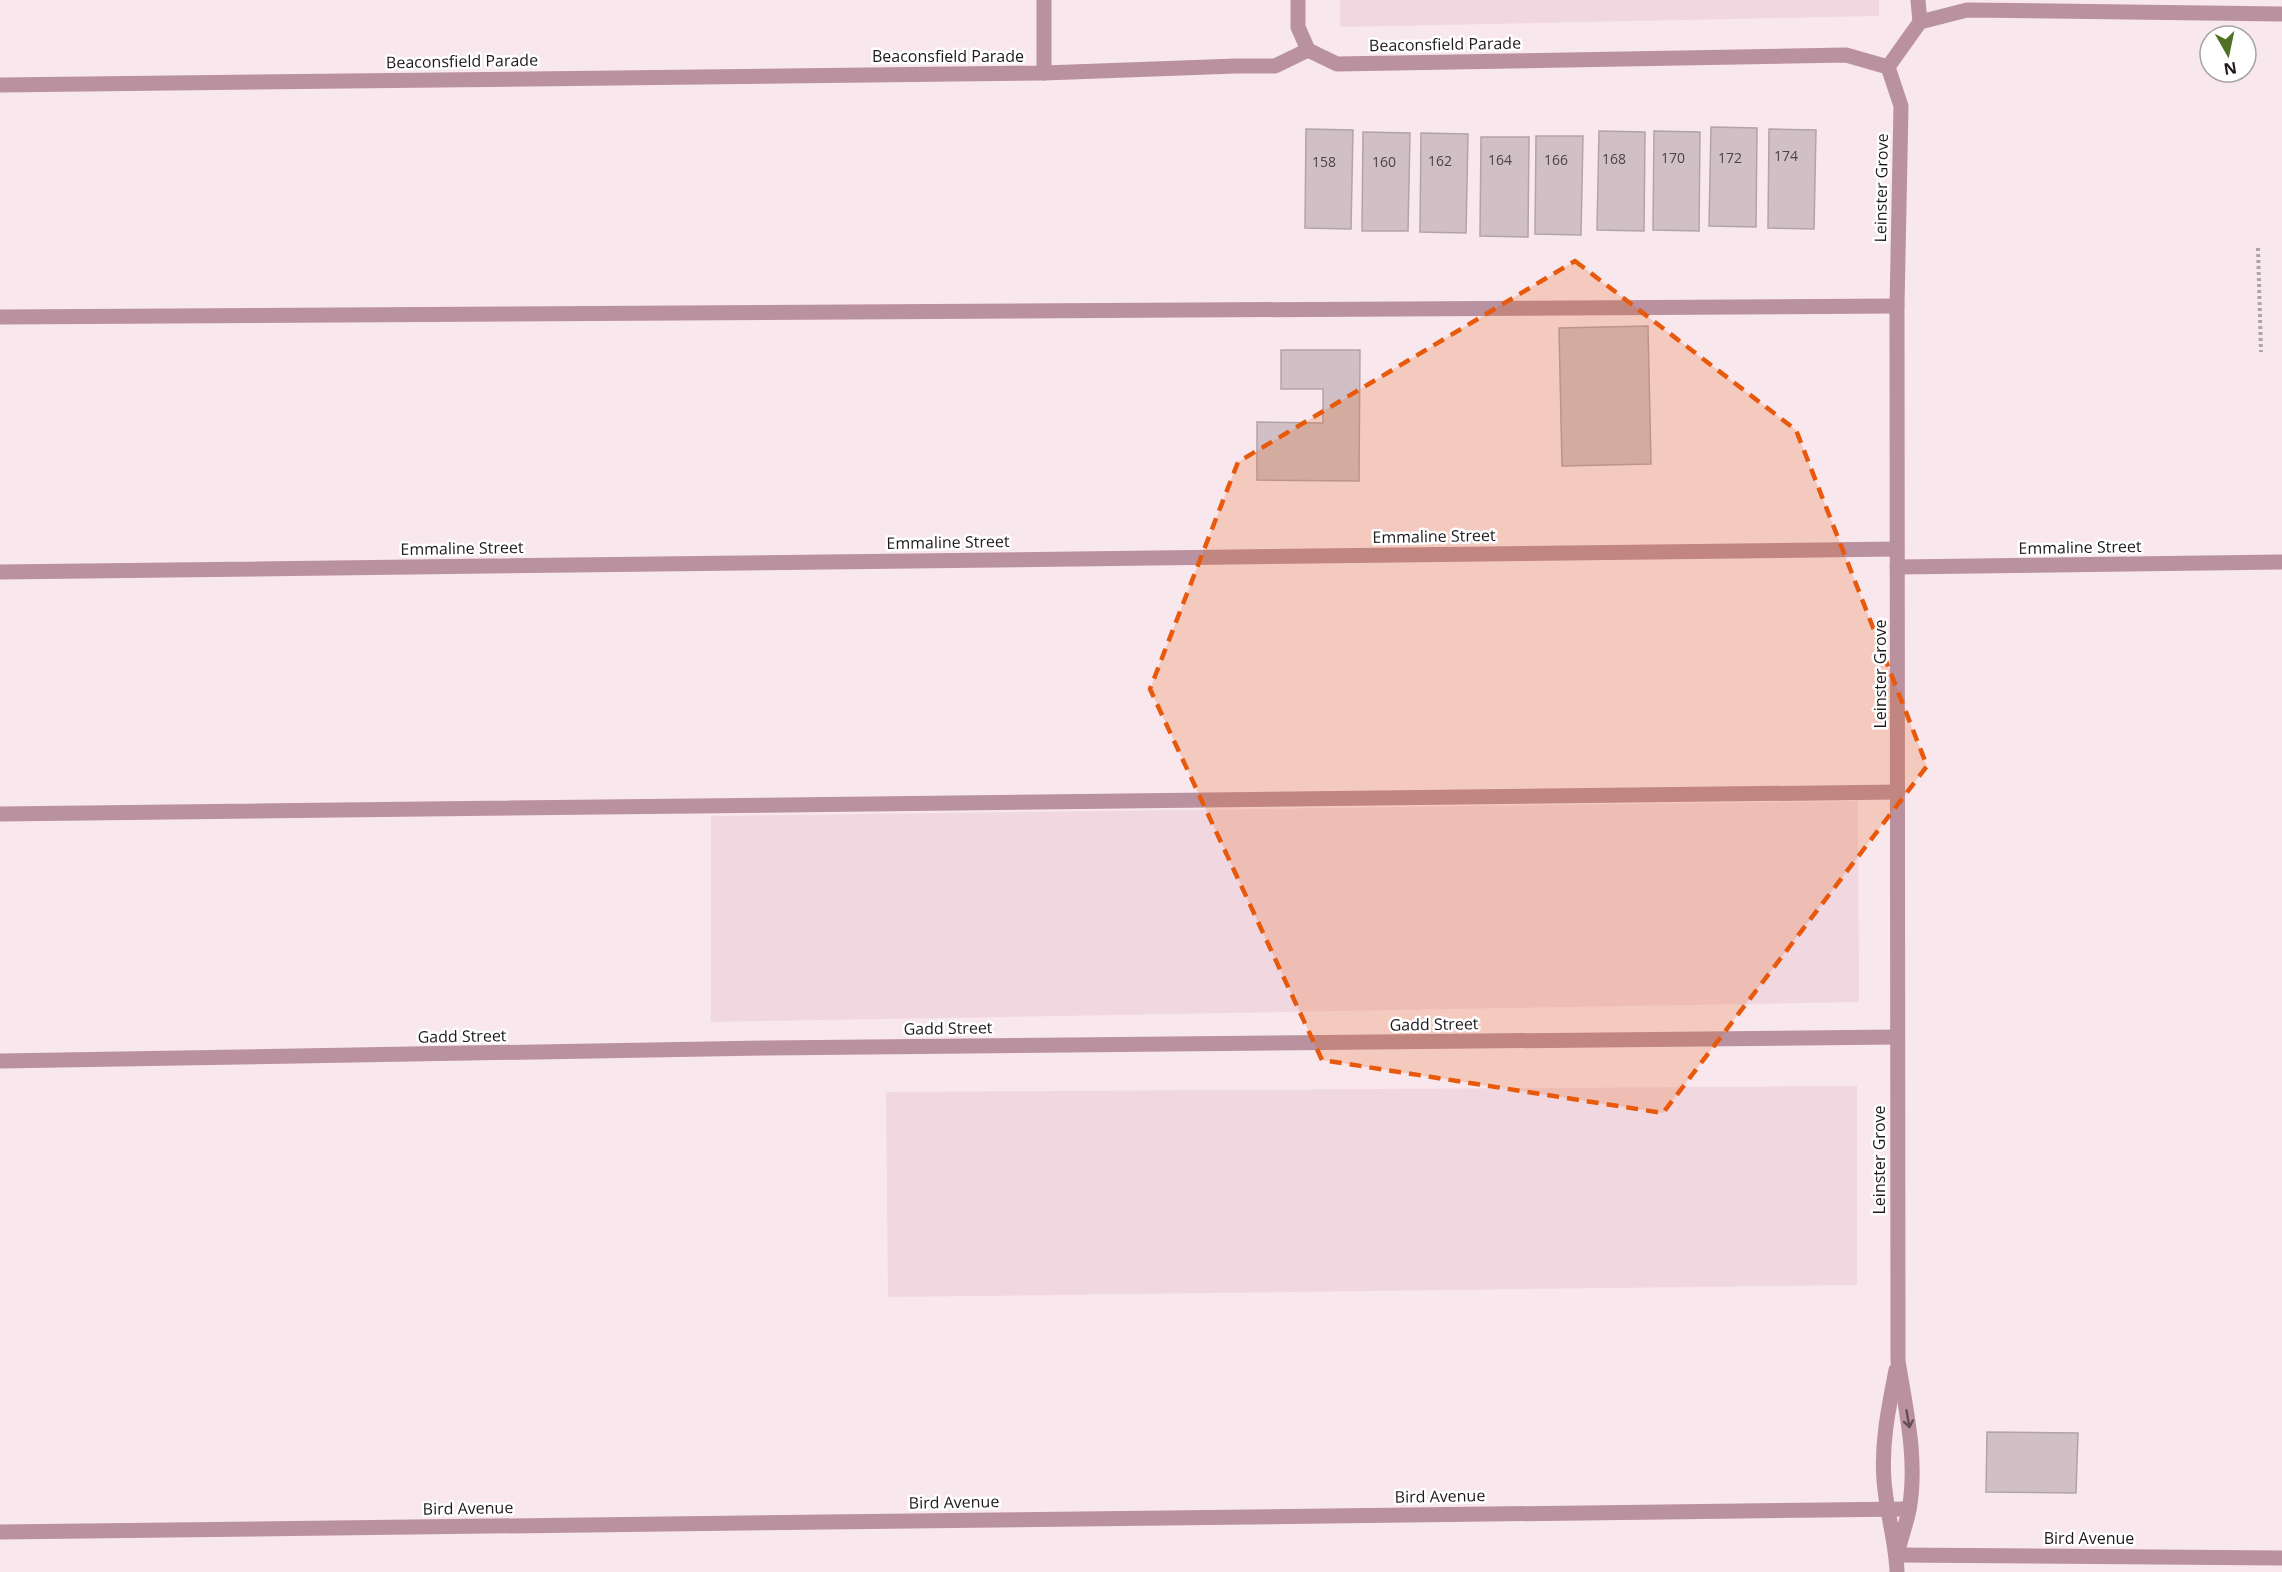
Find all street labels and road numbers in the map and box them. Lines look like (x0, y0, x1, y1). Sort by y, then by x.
street label: Beaconsfield Parade (1369, 32, 1521, 56)
street label: Beaconsfield Parade (872, 45, 1024, 67)
street label: Beaconsfield Parade (386, 49, 538, 73)
street label: Leinster Grove (1869, 133, 1893, 243)
street label: Emmaline Street (1372, 524, 1496, 548)
street label: Emmaline Street (886, 530, 1010, 554)
street label: Emmaline Street (2018, 535, 2142, 559)
street label: Emmaline Street (400, 536, 524, 560)
street label: Leinster Grove (1869, 620, 1891, 728)
street label: Gadd Street (1389, 1012, 1479, 1036)
street label: Gadd Street (903, 1016, 993, 1040)
street label: Gadd Street (417, 1024, 507, 1048)
street label: Leinster Grove (1868, 1106, 1890, 1214)
street label: Bird Avenue (1395, 1484, 1485, 1508)
street label: Bird Avenue (909, 1490, 999, 1514)
street label: Bird Avenue (423, 1496, 513, 1520)
street label: Bird Avenue (2044, 1527, 2134, 1549)

